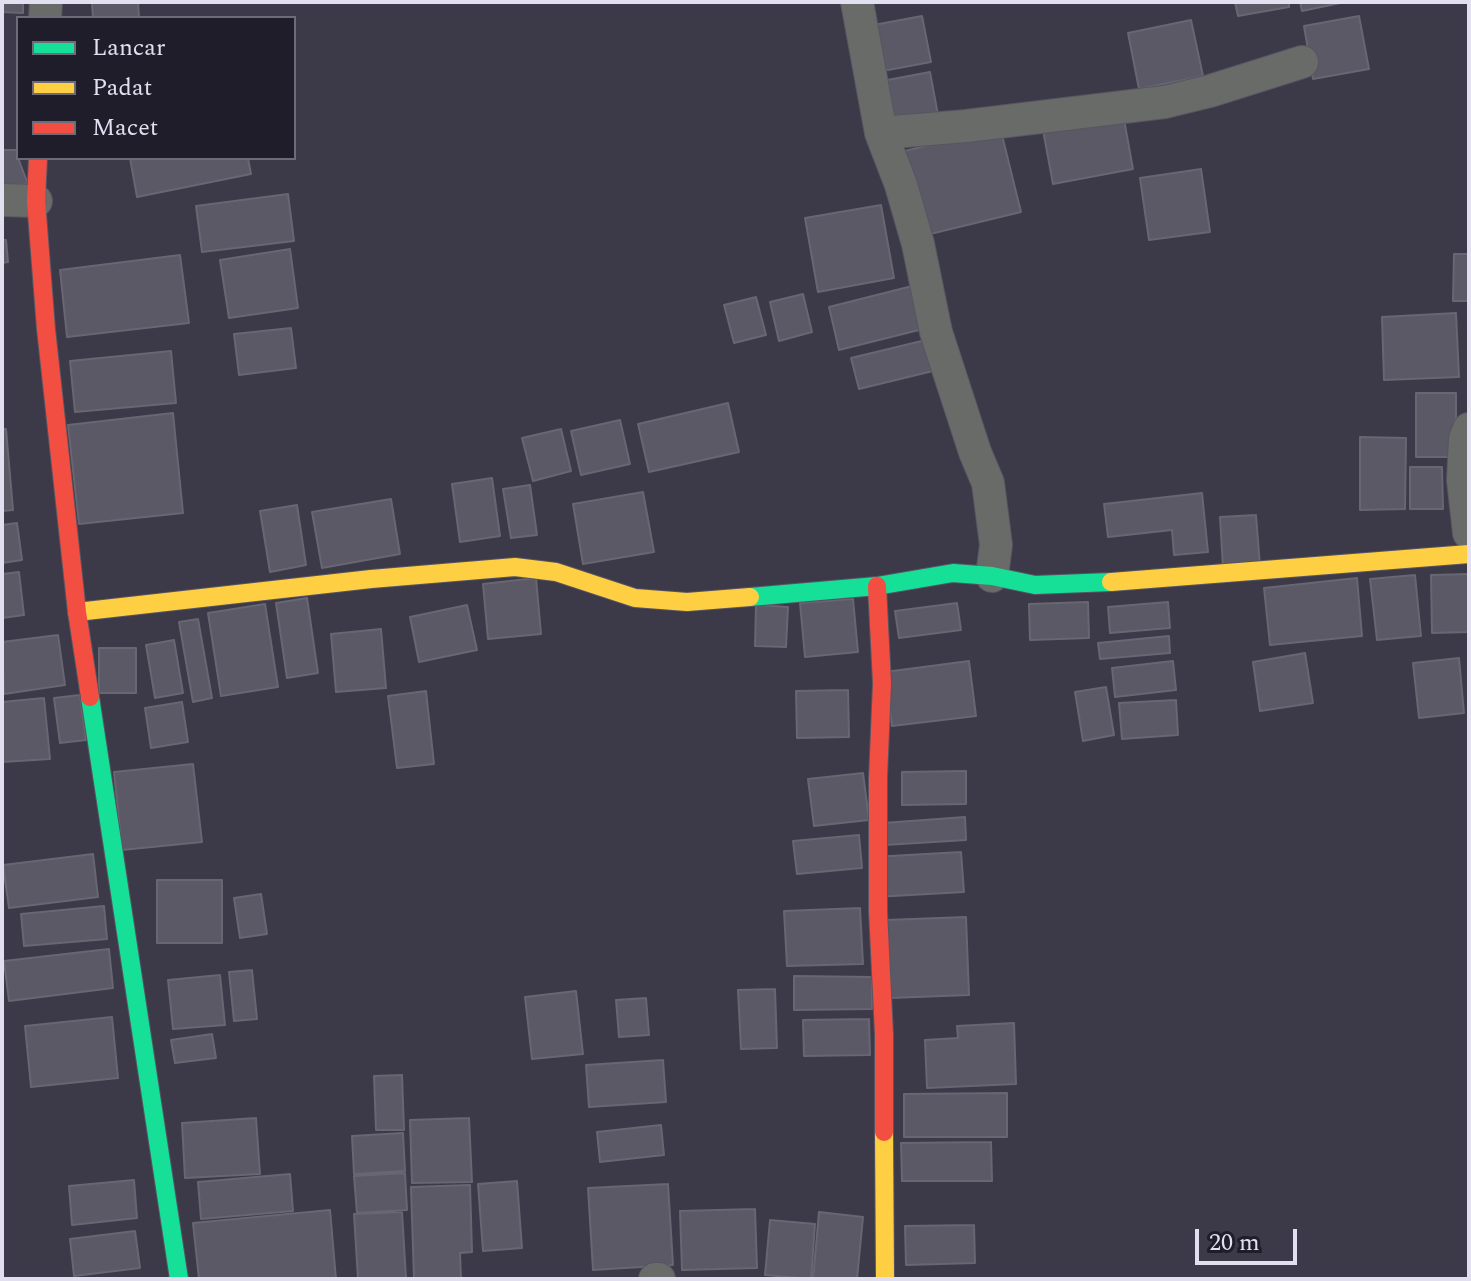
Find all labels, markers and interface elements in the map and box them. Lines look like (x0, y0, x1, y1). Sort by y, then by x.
legend (16, 16, 296, 160)
text: Lancar (92, 30, 166, 66)
text: Padat (92, 70, 152, 106)
text: Macet (92, 110, 158, 146)
scale bar (1199, 1213, 1301, 1263)
text: 20 m (1209, 1225, 1260, 1261)

